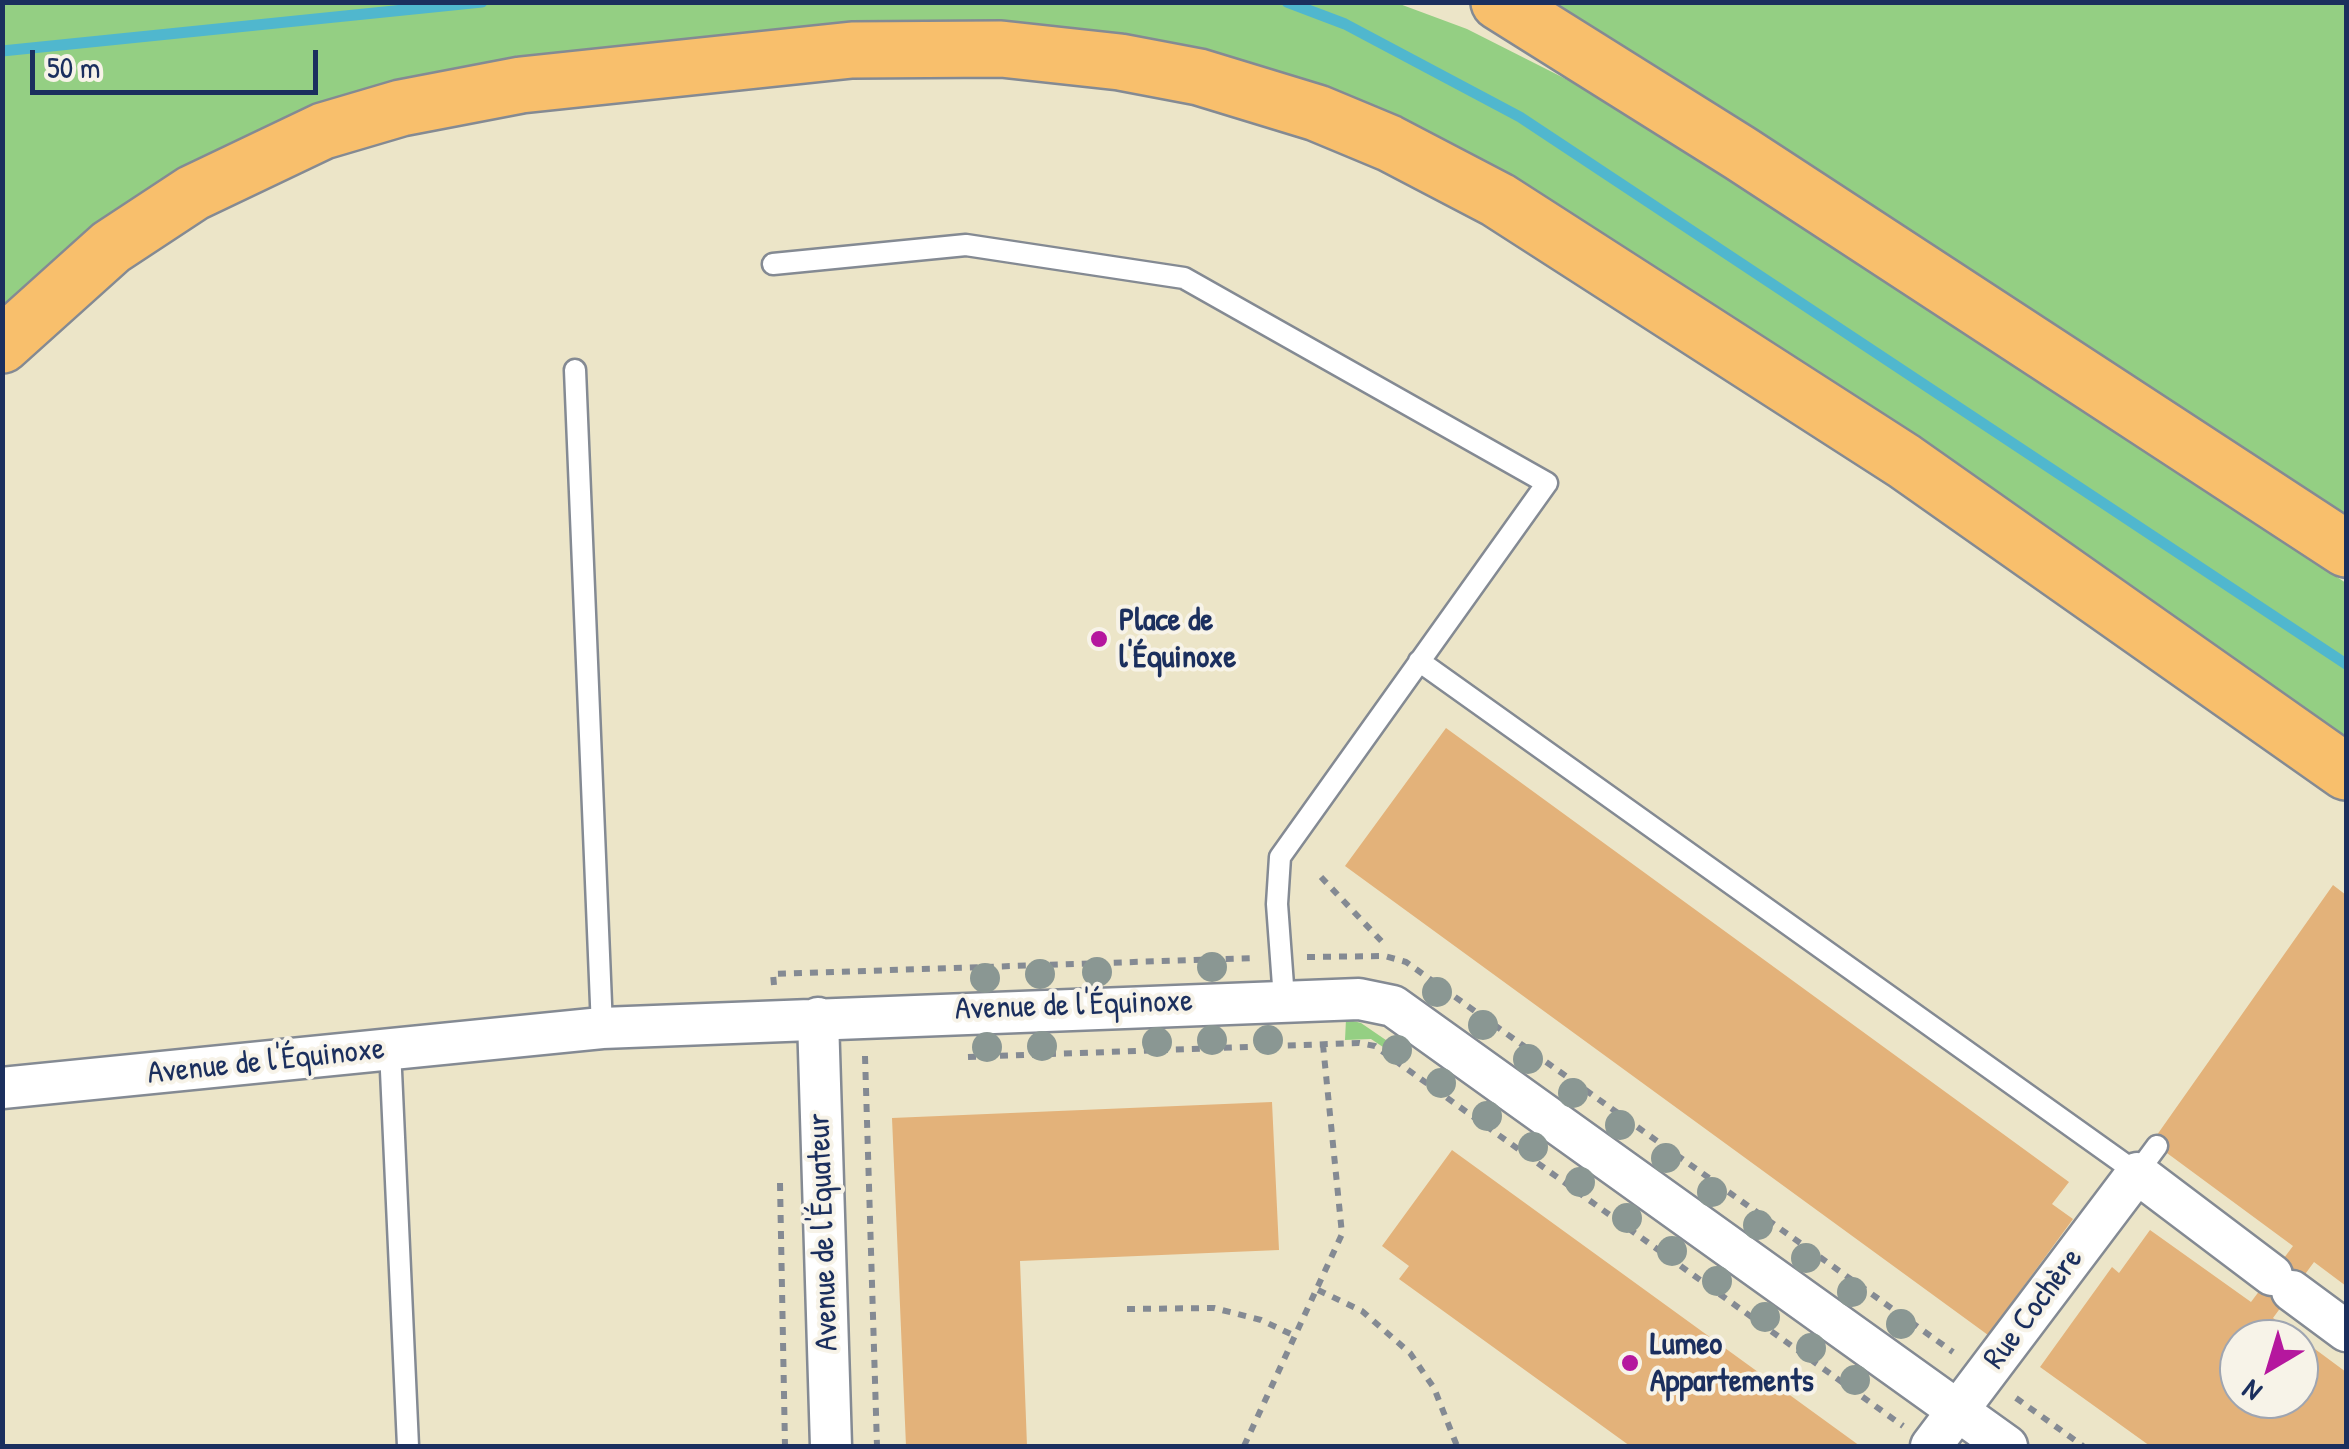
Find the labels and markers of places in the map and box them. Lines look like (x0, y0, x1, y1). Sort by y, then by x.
place label: Place de l'Équinoxe (1119, 602, 1236, 677)
marker: Place de l'Équinoxe (1088, 628, 1110, 650)
place label: Lumeo Appartements (1650, 1326, 1814, 1401)
marker: Lumeo Appartements (1619, 1352, 1641, 1374)

